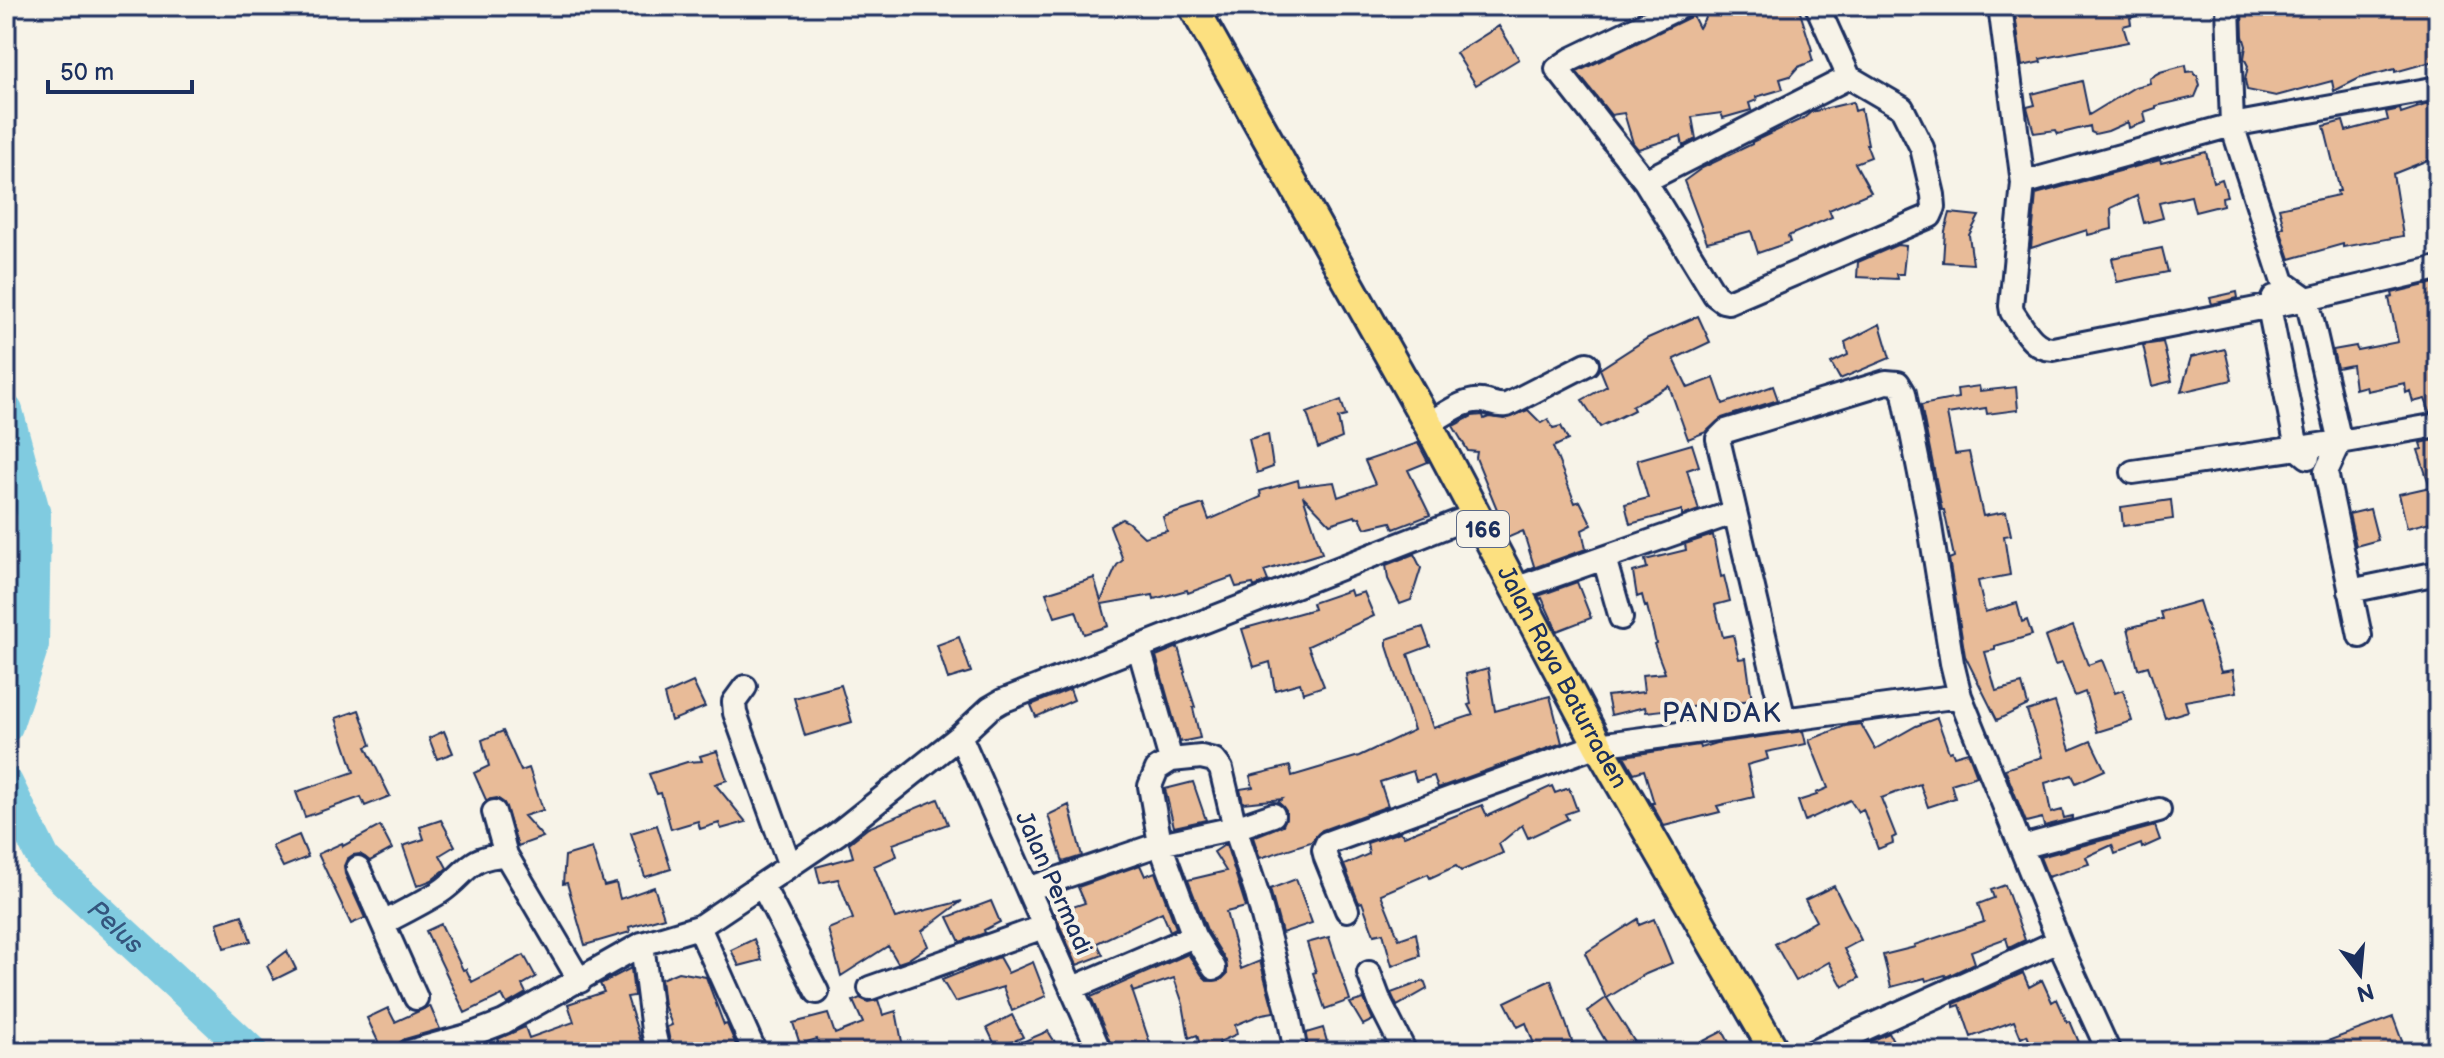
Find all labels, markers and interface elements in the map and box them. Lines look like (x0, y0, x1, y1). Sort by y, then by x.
scale bar (48, 44, 192, 94)
text: 50 m (60, 58, 114, 87)
road number: 166 (1457, 511, 1509, 547)
street label: Jalan Raya Baturraden (1491, 561, 1634, 793)
district label: PANDAK (1662, 697, 1782, 730)
street label: Jalan Permadi (1009, 807, 1098, 960)
water label: Pelus (81, 894, 149, 961)
north arrow (2320, 934, 2400, 1014)
text: N (2353, 977, 2377, 1007)

